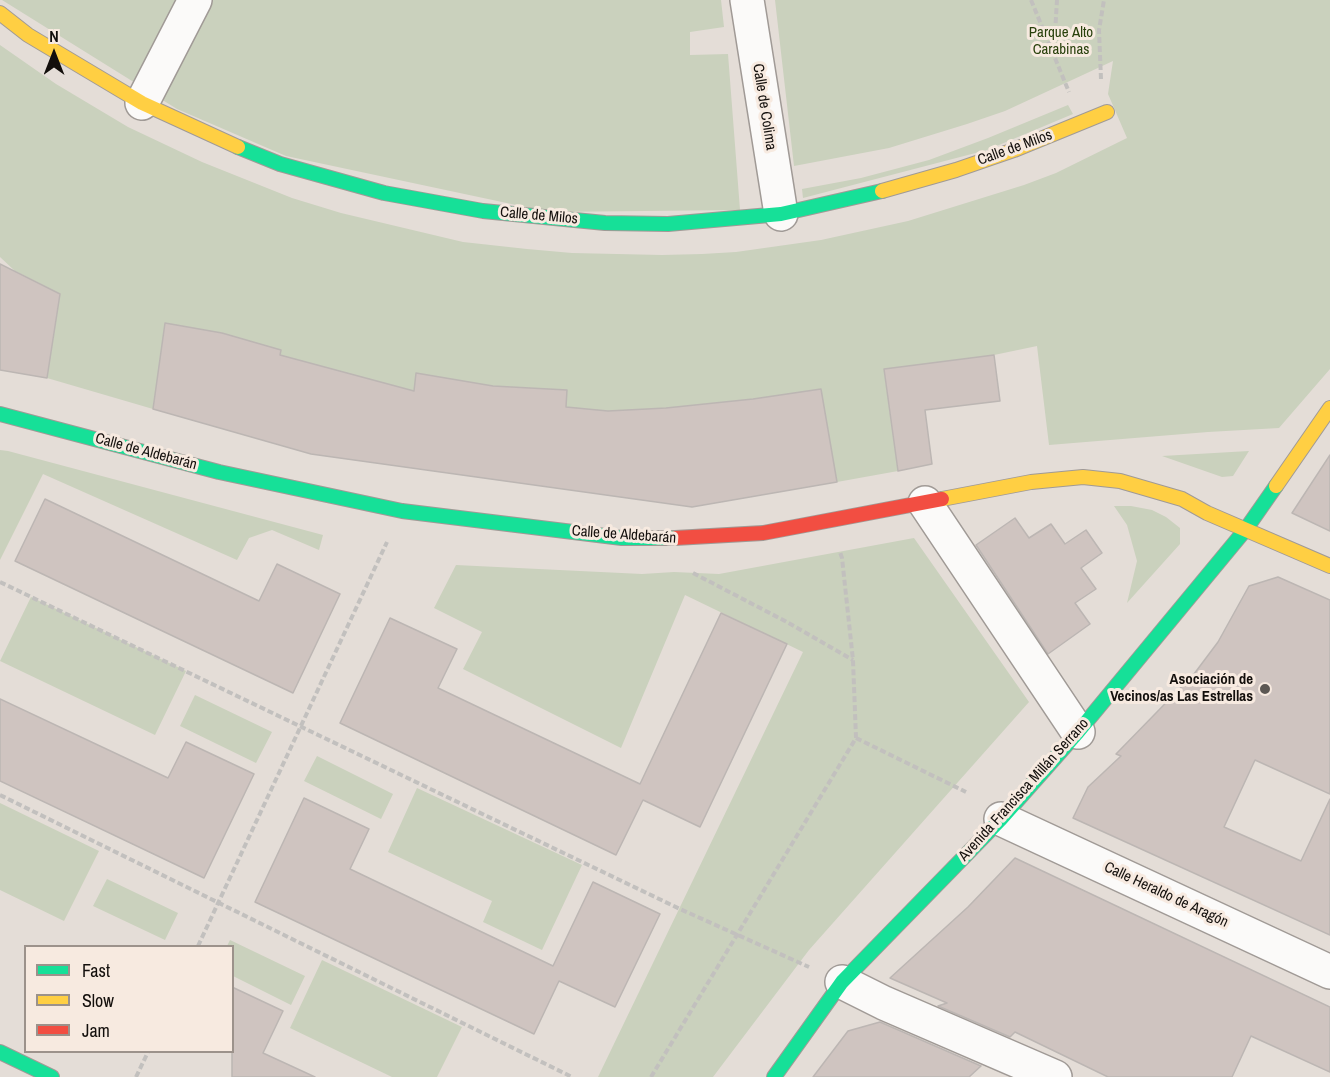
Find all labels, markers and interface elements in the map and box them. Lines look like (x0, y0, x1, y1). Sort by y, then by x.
north arrow (24, 24, 84, 84)
park label: Parque Alto Carabinas (1029, 24, 1093, 59)
text: N (49, 25, 59, 47)
street label: Calle de Colima (748, 62, 780, 152)
street label: Calle de Milos (975, 126, 1055, 170)
street label: Calle de Milos (499, 204, 579, 228)
street label: Calle de Aldebarán (93, 430, 199, 474)
street label: Calle de Aldebarán (571, 522, 677, 548)
place label: Asociación de Vecinos/as Las Estrellas (1110, 671, 1253, 706)
marker: Asociación de Vecinos/as Las Estrellas (1258, 682, 1272, 696)
street label: Avenida Francisca Millán Serrano (955, 715, 1093, 865)
street label: Calle Heraldo de Aragón (1101, 858, 1231, 932)
legend (24, 945, 234, 1053)
text: Fast (82, 958, 110, 983)
text: Slow (82, 988, 114, 1013)
text: Jam (82, 1018, 110, 1043)

